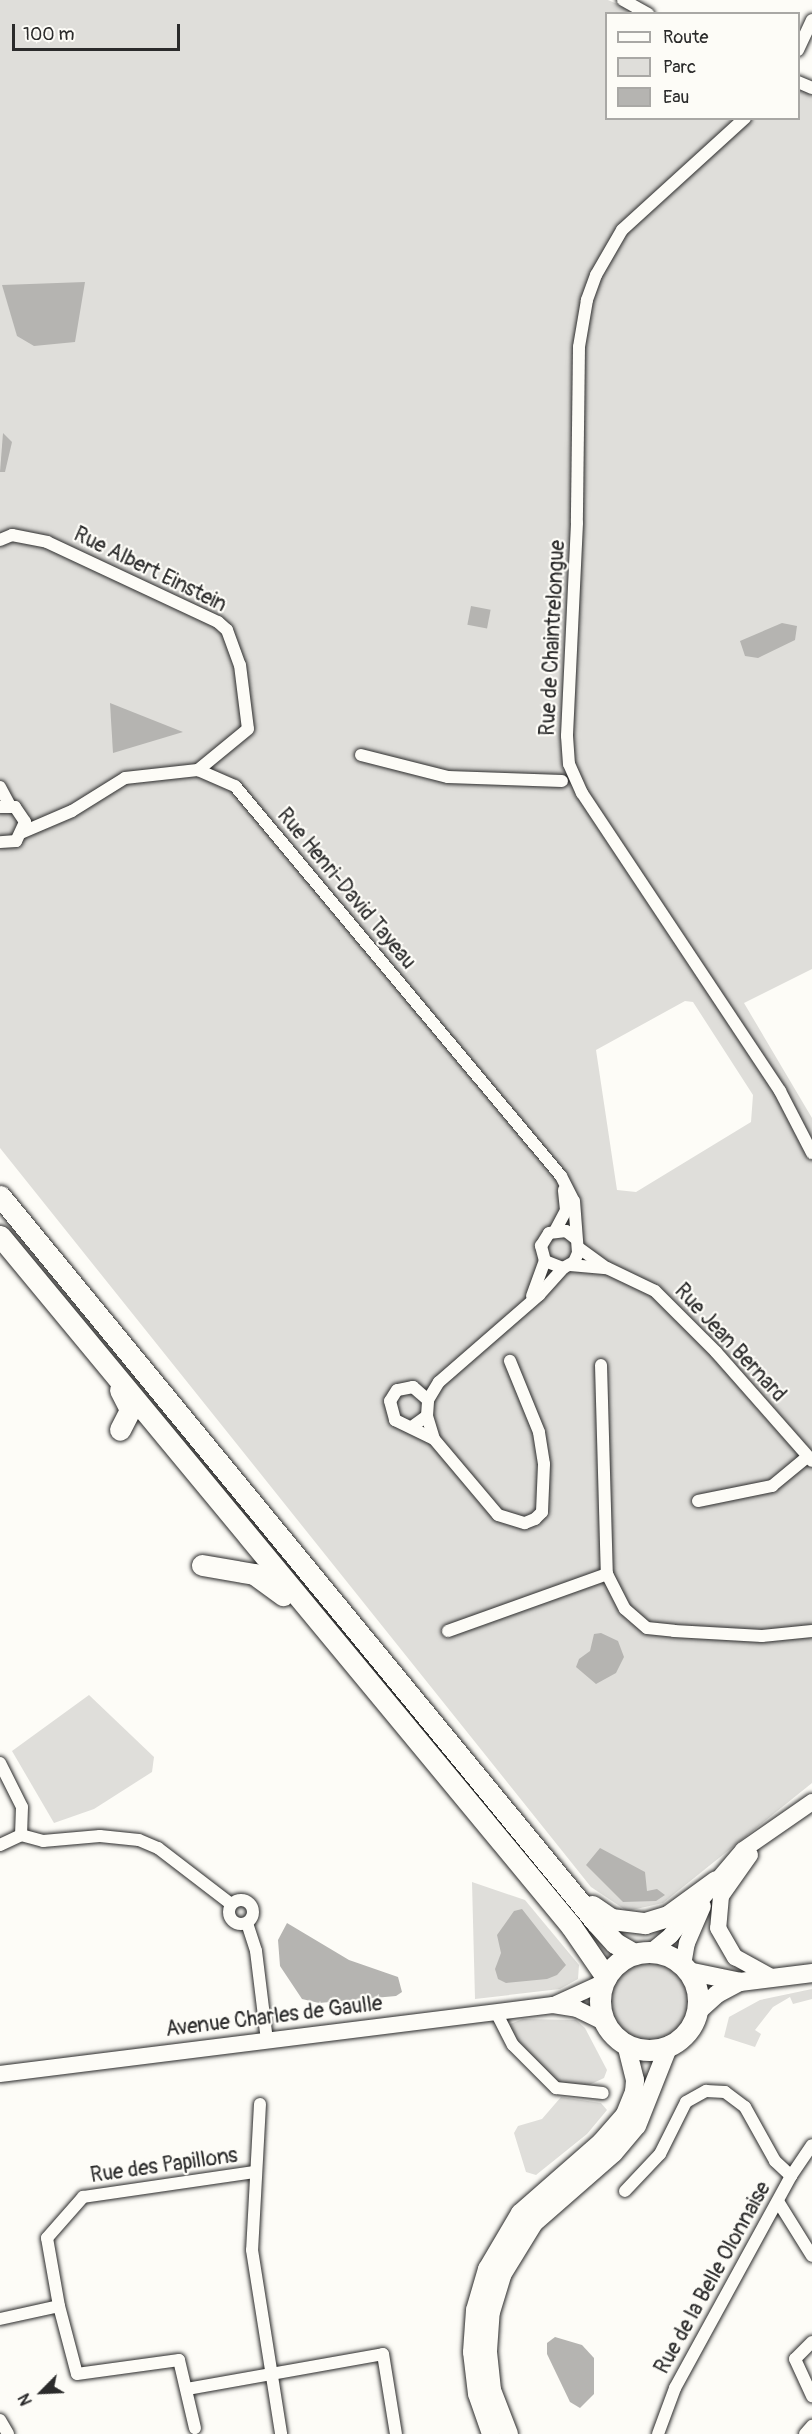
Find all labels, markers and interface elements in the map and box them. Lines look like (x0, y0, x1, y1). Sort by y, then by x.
scale bar (15, 12, 183, 50)
legend (605, 12, 800, 120)
text: 100 m (23, 23, 75, 46)
text: Route (663, 26, 708, 49)
text: Parc (663, 56, 696, 79)
text: Eau (663, 86, 689, 109)
street label: Rue Albert Einstein (69, 522, 231, 618)
street label: Rue de Chaintrelongue (535, 539, 571, 737)
street label: Rue Henri-David Tayeau (271, 803, 421, 975)
street label: Rue Jean Bernard (669, 1279, 791, 1407)
street label: Avenue Charles de Gaulle (164, 1991, 384, 2043)
street label: Rue des Papillons (89, 2143, 239, 2189)
street label: Rue de la Belle Olonnaise (650, 2177, 776, 2379)
north arrow (12, 2362, 72, 2422)
text: N (14, 2390, 37, 2408)

